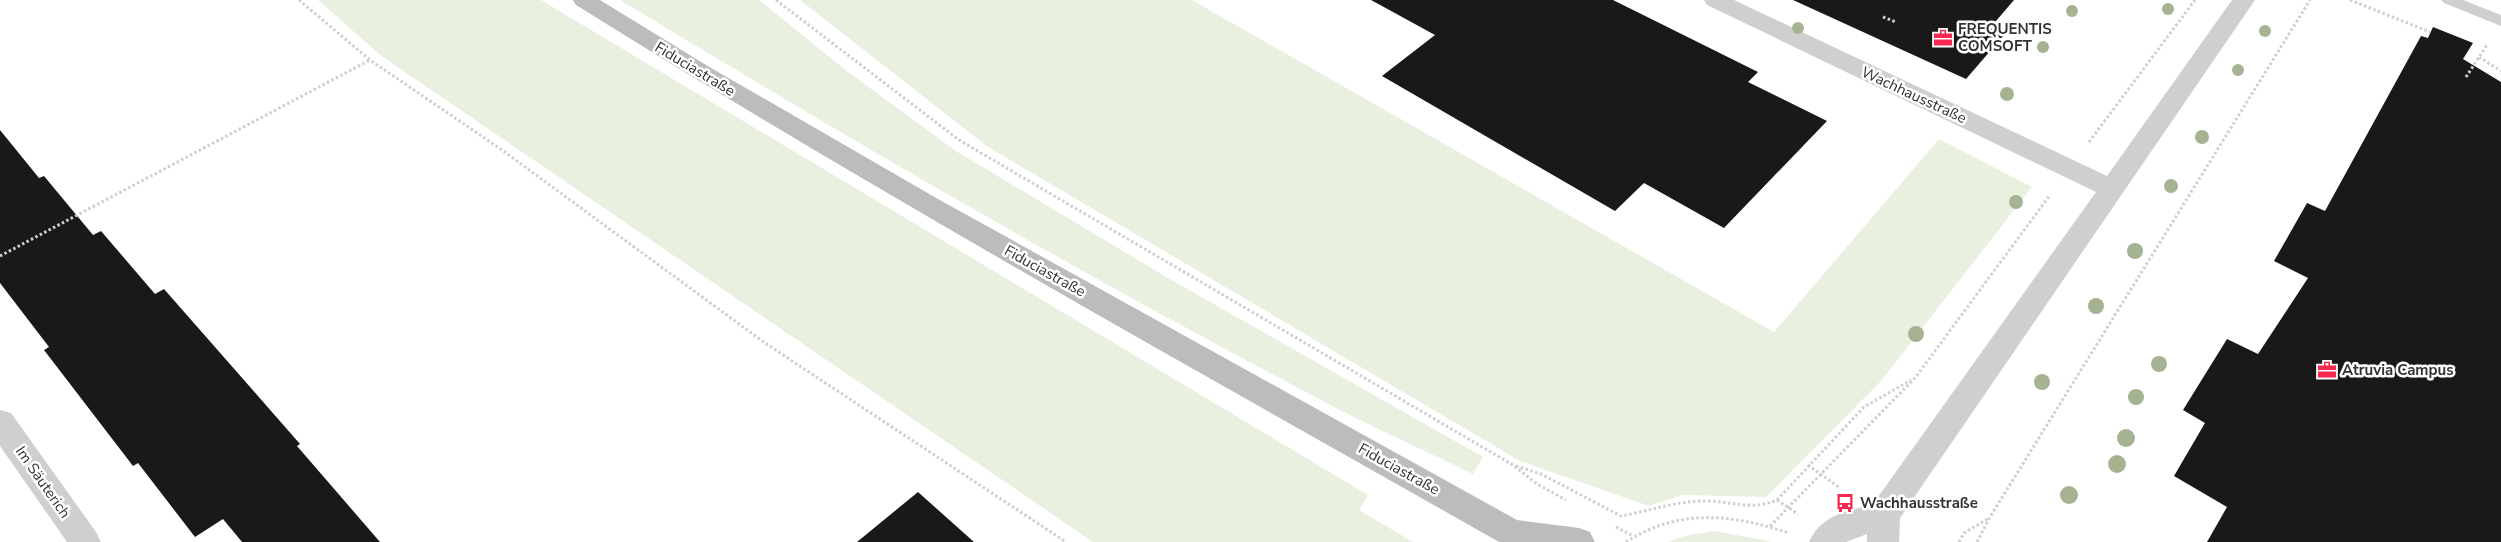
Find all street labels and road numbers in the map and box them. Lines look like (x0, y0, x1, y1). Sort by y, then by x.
street label: Fiduciastraße (651, 37, 739, 101)
street label: Wachhausstraße (1858, 62, 1970, 128)
street label: Fiduciastraße (1001, 240, 1089, 302)
street label: Fiduciastraße (1355, 438, 1443, 500)
street label: Im Säuterich (11, 442, 75, 522)

